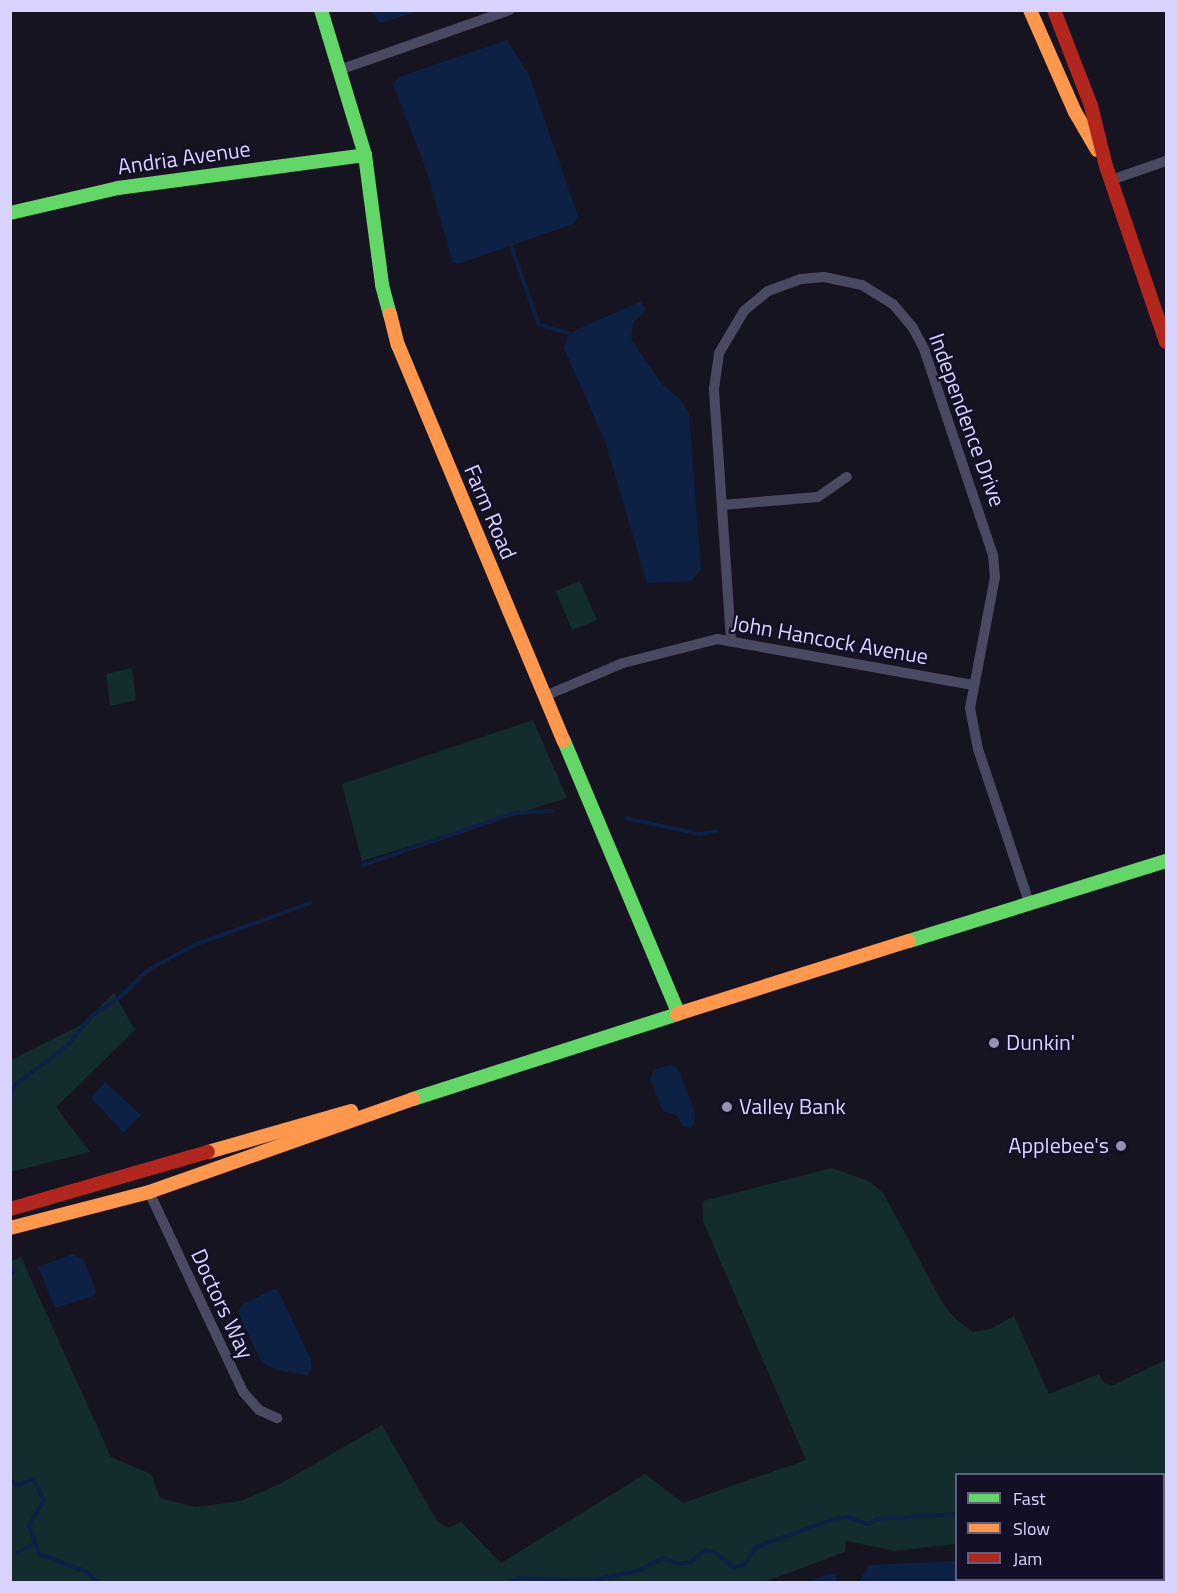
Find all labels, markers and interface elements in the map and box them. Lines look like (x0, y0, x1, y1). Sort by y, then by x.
street label: Andria Avenue (116, 136, 252, 180)
street label: Independence Drive (923, 330, 1011, 510)
street label: Farm Road (458, 461, 522, 563)
street label: John Hancock Avenue (730, 610, 930, 670)
place label: Dunkin' (1006, 1030, 1075, 1056)
marker: Dunkin' (987, 1036, 1001, 1050)
place label: Valley Bank (739, 1094, 846, 1120)
marker: Valley Bank (720, 1100, 734, 1114)
place label: Applebee's (1008, 1133, 1109, 1159)
marker: Applebee's (1114, 1139, 1128, 1153)
street label: Doctors Way (185, 1245, 259, 1363)
legend (955, 1473, 1165, 1581)
text: Fast (1013, 1485, 1046, 1512)
text: Slow (1013, 1515, 1050, 1542)
text: Jam (1013, 1545, 1042, 1572)

